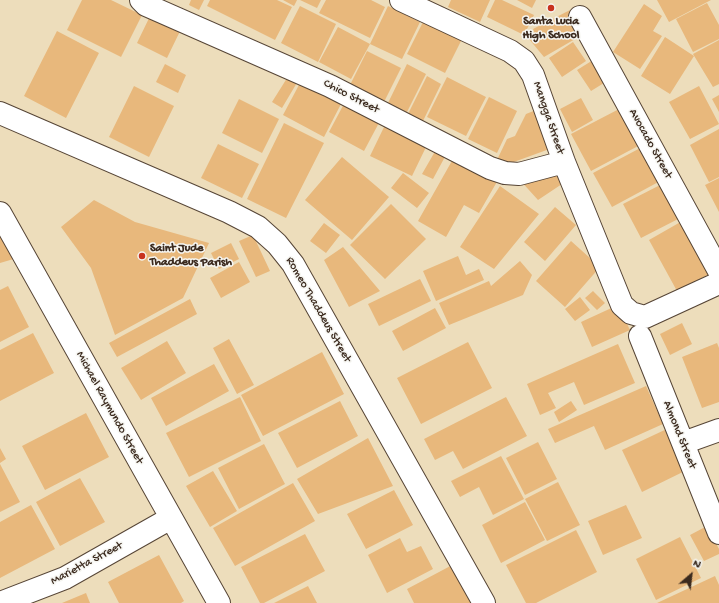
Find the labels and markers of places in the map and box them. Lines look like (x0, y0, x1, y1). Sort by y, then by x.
marker: Santa Lucia High School (546, 3, 556, 13)
place label: Santa Lucia High School (523, 15, 579, 43)
place label: Saint Jude Thaddeus Parish (150, 242, 232, 270)
marker: Saint Jude Thaddeus Parish (137, 251, 147, 261)

